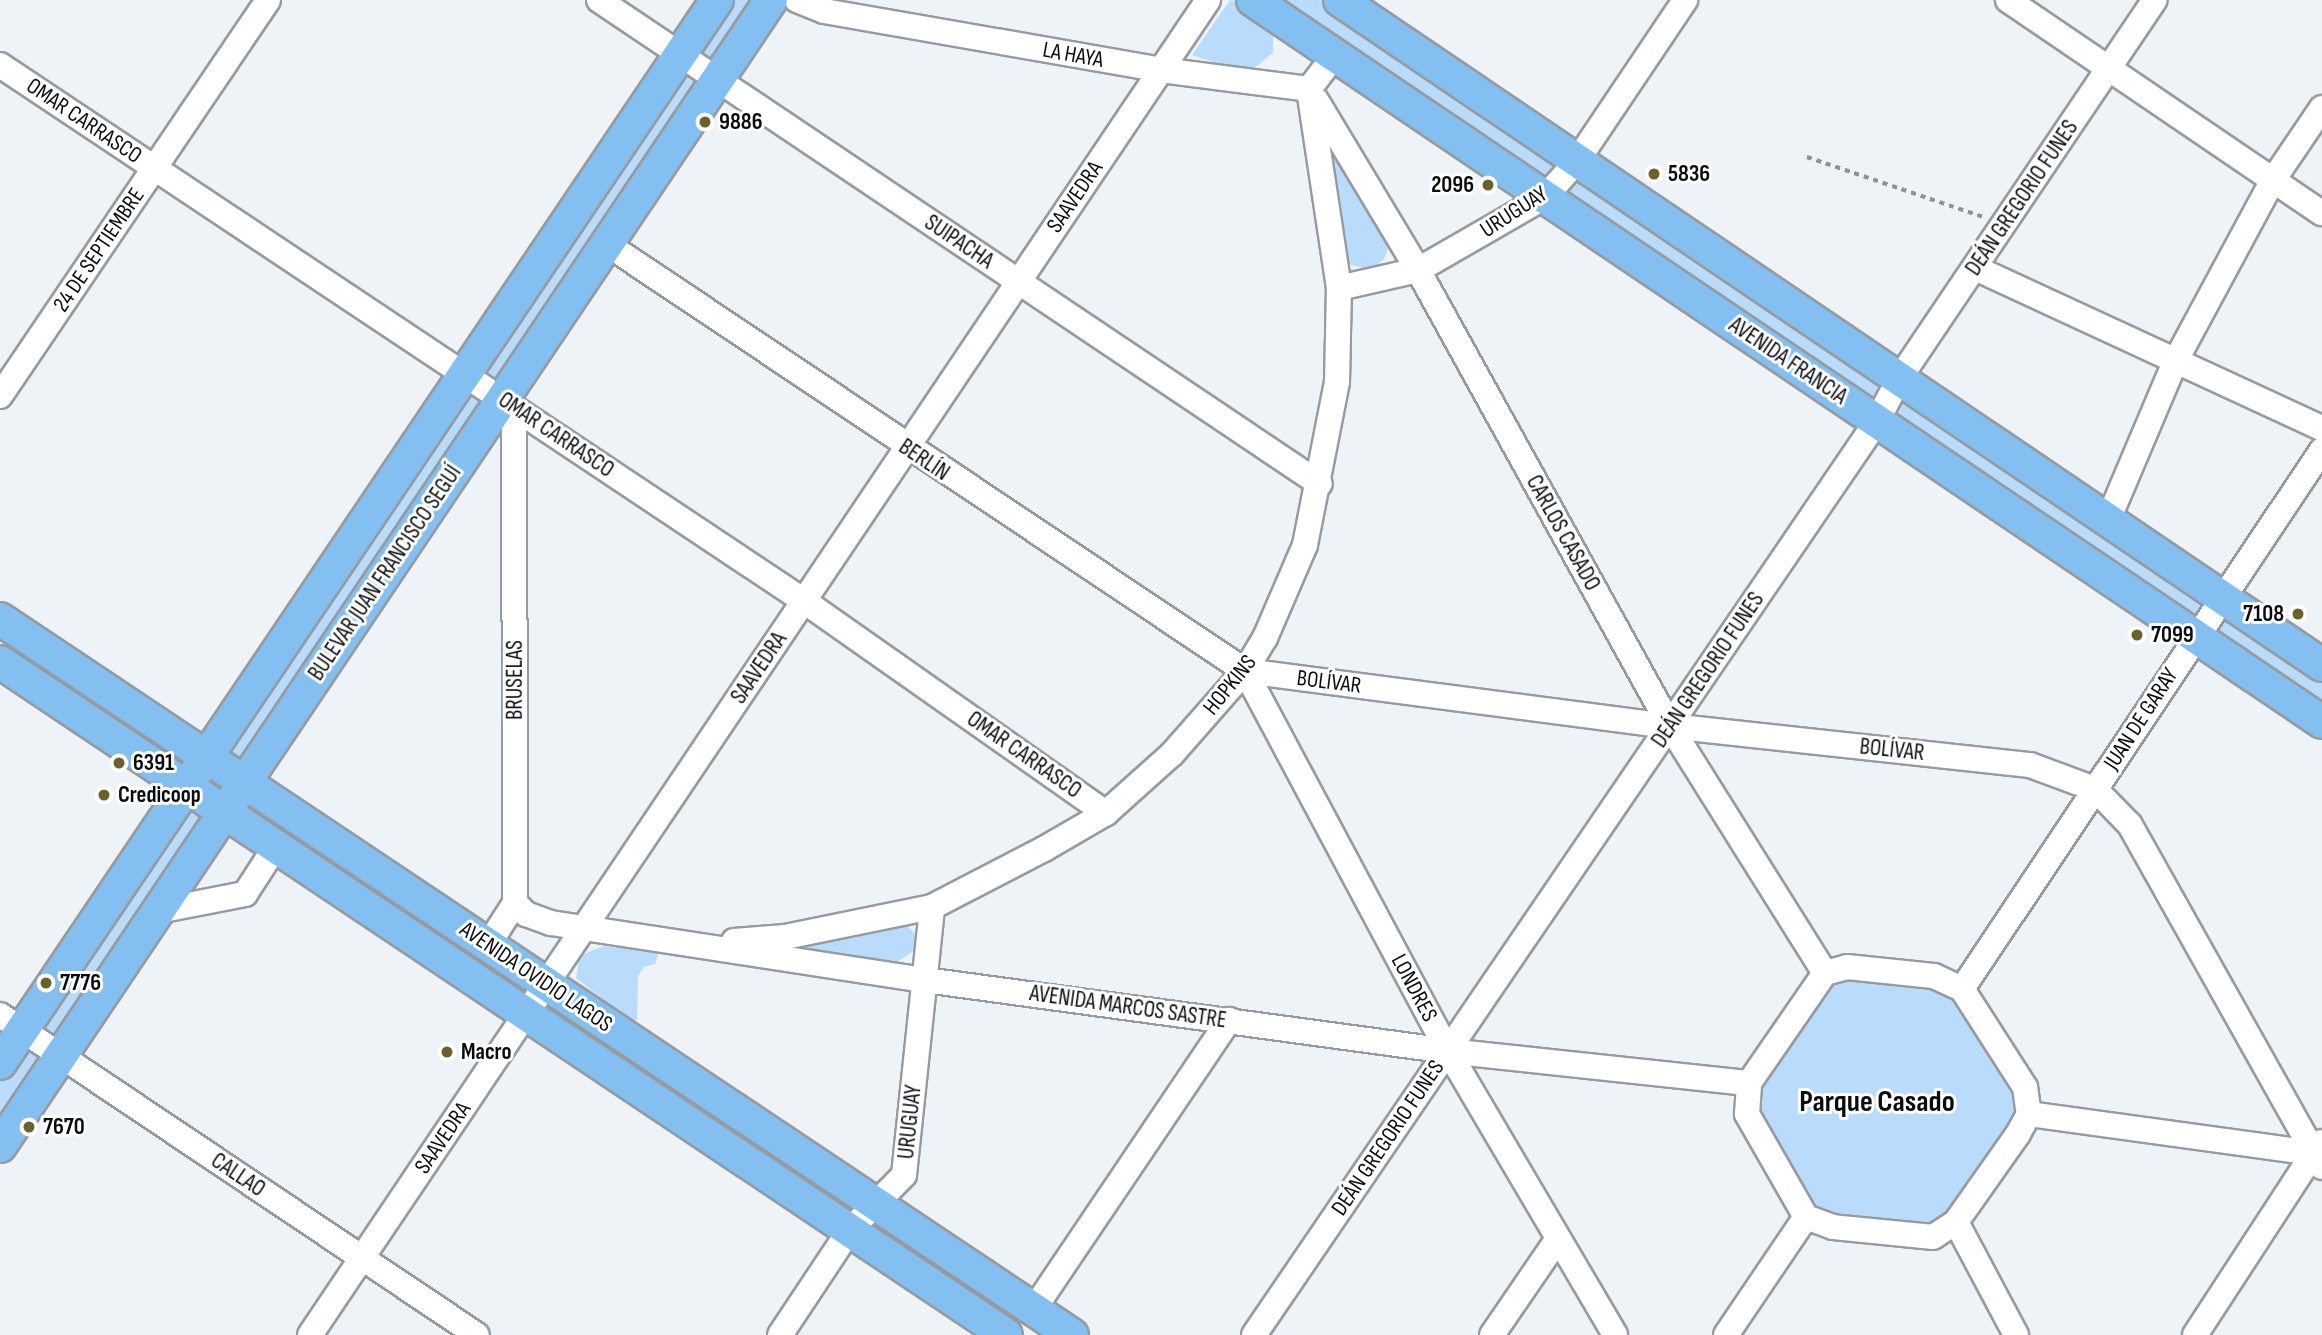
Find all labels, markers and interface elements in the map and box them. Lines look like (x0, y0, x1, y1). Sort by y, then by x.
street label: LA HAYA (1040, 36, 1106, 74)
street label: OMAR CARRASCO (21, 72, 147, 170)
place label: 9886 (719, 108, 762, 136)
marker: 9886 (697, 114, 713, 130)
street label: DEÁN GREGORIO FUNES (1960, 115, 2084, 281)
street label: SAAVEDRA (1041, 156, 1109, 238)
place label: 5836 (1668, 160, 1710, 188)
marker: 5836 (1646, 166, 1662, 182)
place label: 2096 (1431, 171, 1474, 199)
marker: 2096 (1480, 177, 1496, 193)
street label: URUGUAY (1475, 180, 1553, 244)
street label: 24 DE SEPTIEMBRE (47, 183, 151, 317)
street label: SUIPACHA (919, 209, 999, 275)
street label: AVENIDA FRANCIA (1724, 311, 1852, 411)
street label: OMAR CARRASCO (493, 386, 619, 484)
street label: BERLÍN (893, 433, 955, 487)
street label: BULEVAR JUAN FRANCISCO SEGUÍ (303, 460, 467, 686)
street label: CARLOS CASADO (1520, 470, 1606, 596)
street label: DEÁN GREGORIO FUNES (1646, 587, 1770, 753)
place label: 7108 (2243, 600, 2284, 628)
marker: 7108 (2290, 606, 2306, 622)
place label: 7099 (2151, 621, 2194, 649)
street label: SAAVEDRA (725, 627, 793, 709)
marker: 7099 (2129, 627, 2145, 643)
street label: BRUSELAS (501, 640, 529, 720)
street label: HOPKINS (1197, 649, 1263, 721)
street label: JUAN DE GARAY (2098, 663, 2184, 775)
street label: BOLÍVAR (1295, 664, 1363, 700)
street label: OMAR CARRASCO (962, 705, 1086, 805)
street label: BOLÍVAR (1858, 733, 1926, 767)
place label: 6391 (133, 749, 174, 777)
marker: 6391 (111, 755, 127, 771)
place label: Credicoop (118, 781, 201, 809)
marker: Credicoop (96, 787, 112, 803)
street label: AVENIDA OVIDIO LAGOS (455, 916, 617, 1038)
street label: LONDRES (1385, 950, 1443, 1026)
place label: 7776 (60, 969, 101, 997)
marker: 7776 (38, 975, 54, 991)
street label: AVENIDA MARCOS SASTRE (1028, 980, 1228, 1034)
place label: Macro (461, 1038, 511, 1066)
marker: Macro (439, 1044, 455, 1060)
street label: DEÁN GREGORIO FUNES (1326, 1055, 1450, 1221)
street label: URUGUAY (892, 1084, 928, 1160)
district label: Parque Casado (1799, 1084, 1955, 1120)
street label: SAAVEDRA (409, 1097, 477, 1179)
place label: 7670 (43, 1113, 85, 1141)
marker: 7670 (21, 1119, 37, 1135)
street label: CALLAO (206, 1147, 270, 1203)

